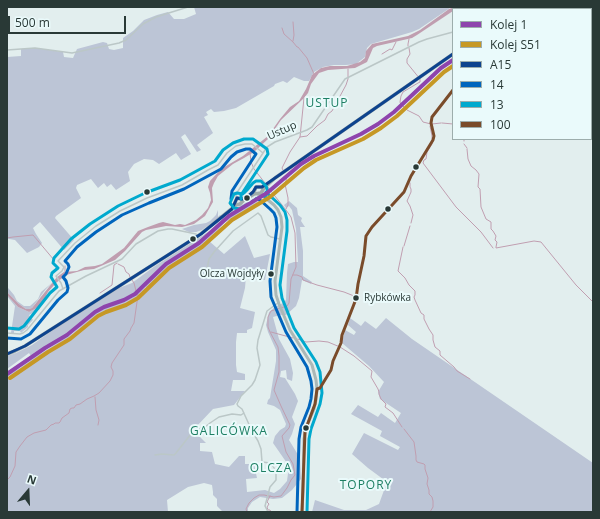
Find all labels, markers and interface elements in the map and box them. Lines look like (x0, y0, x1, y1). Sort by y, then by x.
scale bar (10, 8, 128, 34)
legend (452, 8, 592, 140)
text: 500 m (15, 14, 50, 31)
text: Kolej 1 (490, 16, 527, 33)
text: Kolej S51 (490, 36, 541, 53)
text: A15 (490, 56, 511, 73)
text: 14 (490, 76, 504, 93)
text: 13 (490, 96, 504, 113)
district label: USTUP (306, 97, 348, 111)
text: 100 (490, 116, 511, 133)
street label: Ustup (265, 119, 299, 143)
unlabelled marker (411, 162, 421, 172)
unlabelled marker (142, 187, 152, 197)
unlabelled marker (242, 193, 252, 203)
unlabelled marker (383, 204, 393, 214)
unlabelled marker (188, 234, 198, 244)
place label: Olcza Wojdyły (200, 268, 264, 280)
marker: Olcza Wojdyły (266, 269, 276, 279)
place label: Rybkówka (364, 292, 411, 304)
marker: Rybkówka (351, 293, 361, 303)
unlabelled marker (301, 423, 311, 433)
district label: GALICÓWKA (190, 425, 268, 439)
district label: OLCZA (250, 462, 292, 476)
north arrow (8, 471, 48, 511)
text: N (25, 471, 39, 488)
district label: TOPORY (340, 479, 392, 493)

